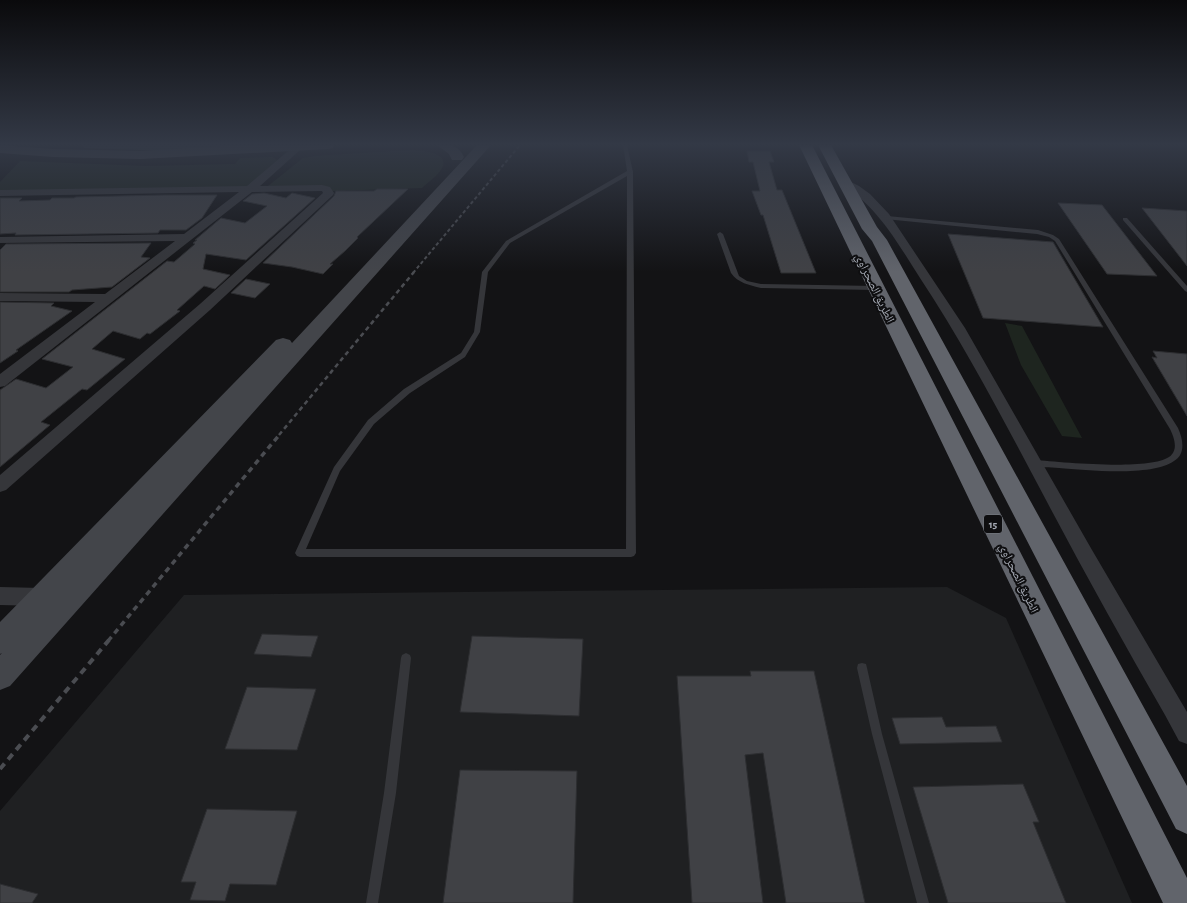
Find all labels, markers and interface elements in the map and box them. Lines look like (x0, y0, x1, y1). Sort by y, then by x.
street label: الطريق الصحراوي (850, 252, 897, 326)
road number: 15 (984, 515, 1002, 533)
street label: الطريق الصحراوي (994, 542, 1041, 616)

